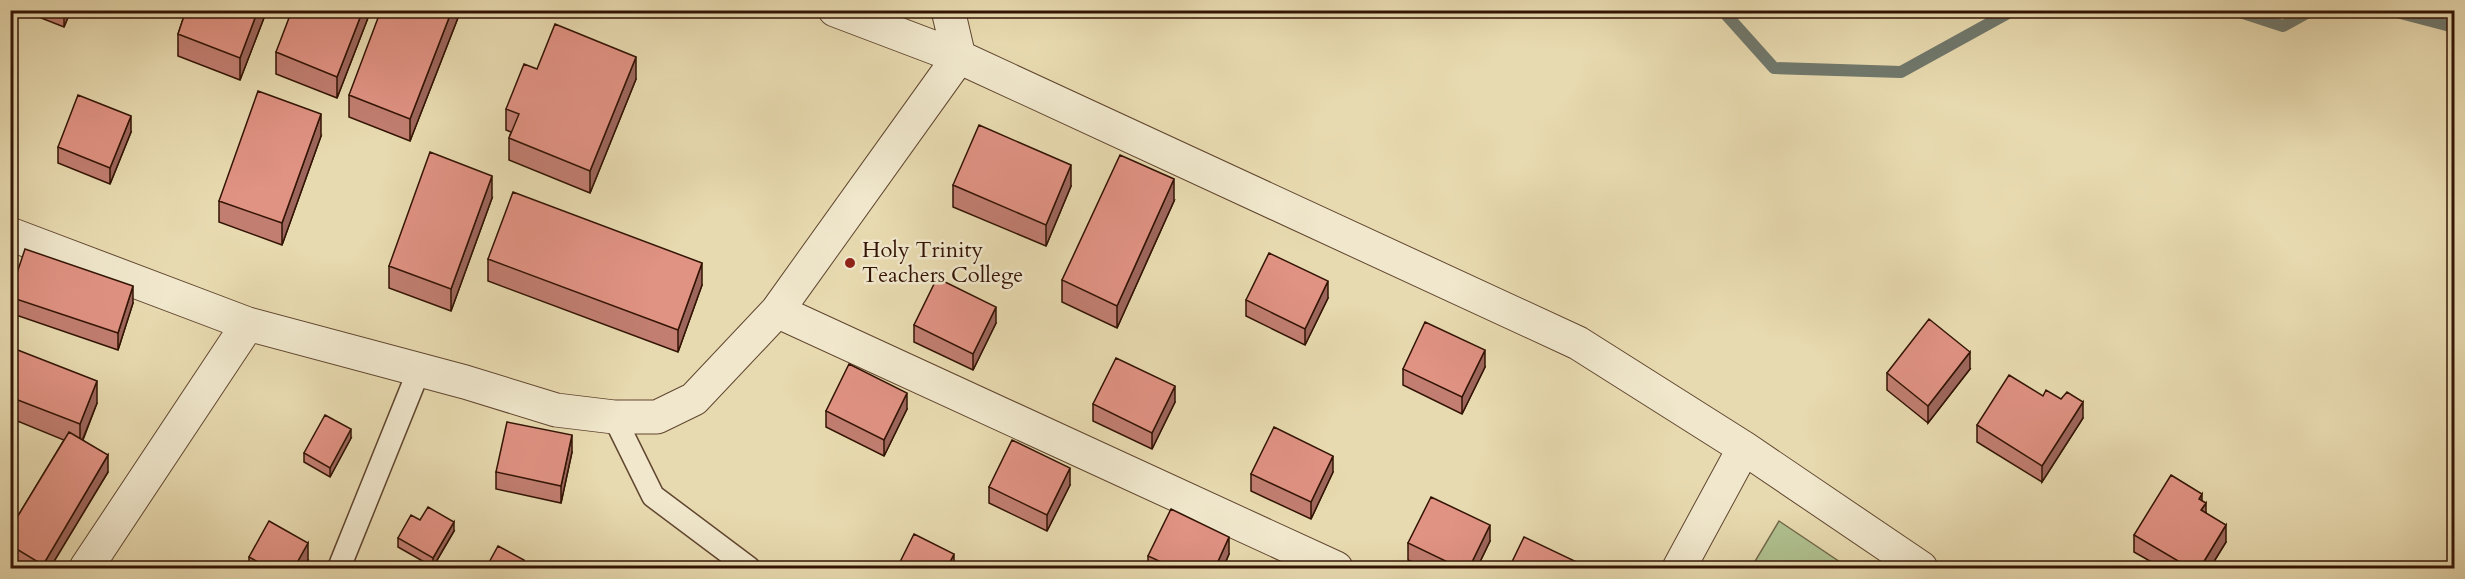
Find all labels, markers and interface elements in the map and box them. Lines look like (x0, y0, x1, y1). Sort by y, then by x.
place label: Holy Trinity Teachers College (862, 235, 1023, 290)
marker: Holy Trinity Teachers College (843, 256, 857, 270)

